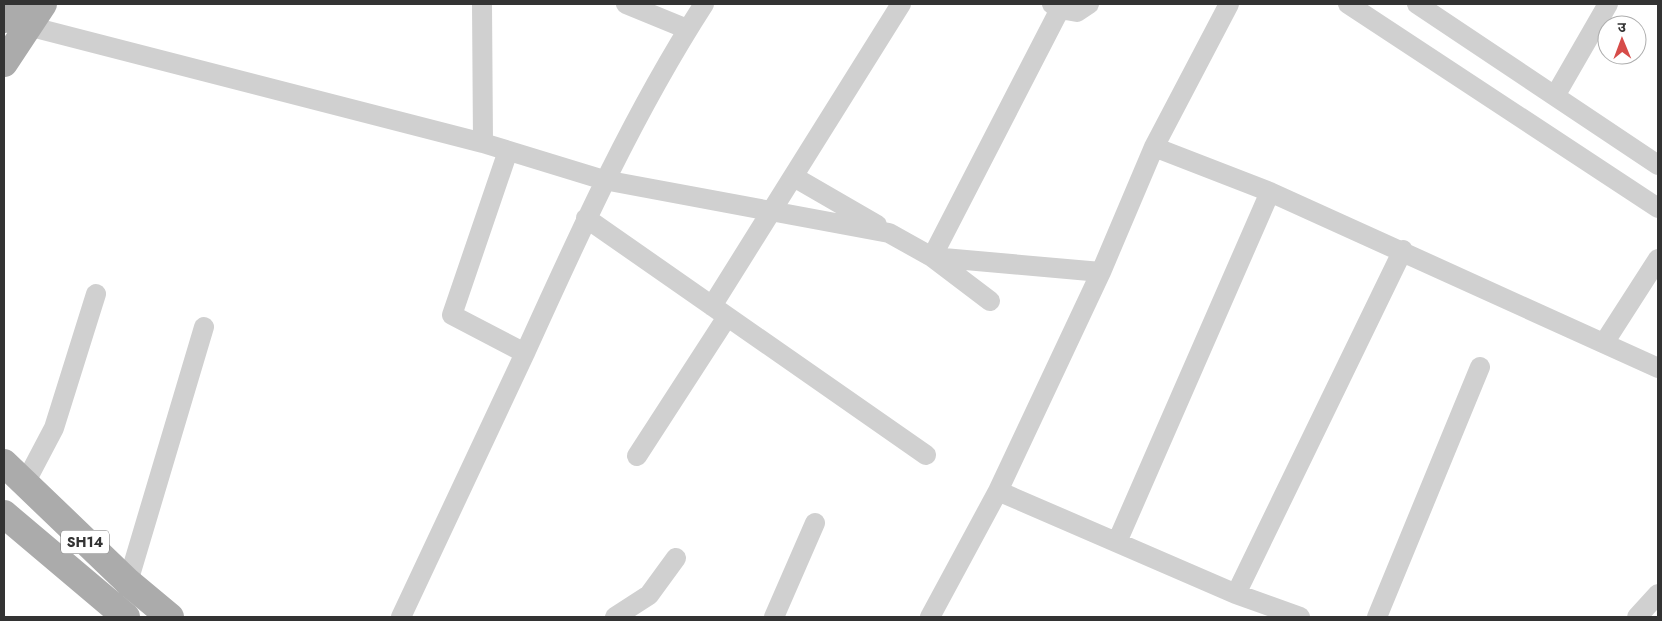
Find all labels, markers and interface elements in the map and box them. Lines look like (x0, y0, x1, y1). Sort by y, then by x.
north arrow (1597, 15, 1647, 65)
text: उ (1617, 17, 1627, 37)
road number: SH14 (61, 530, 109, 554)

